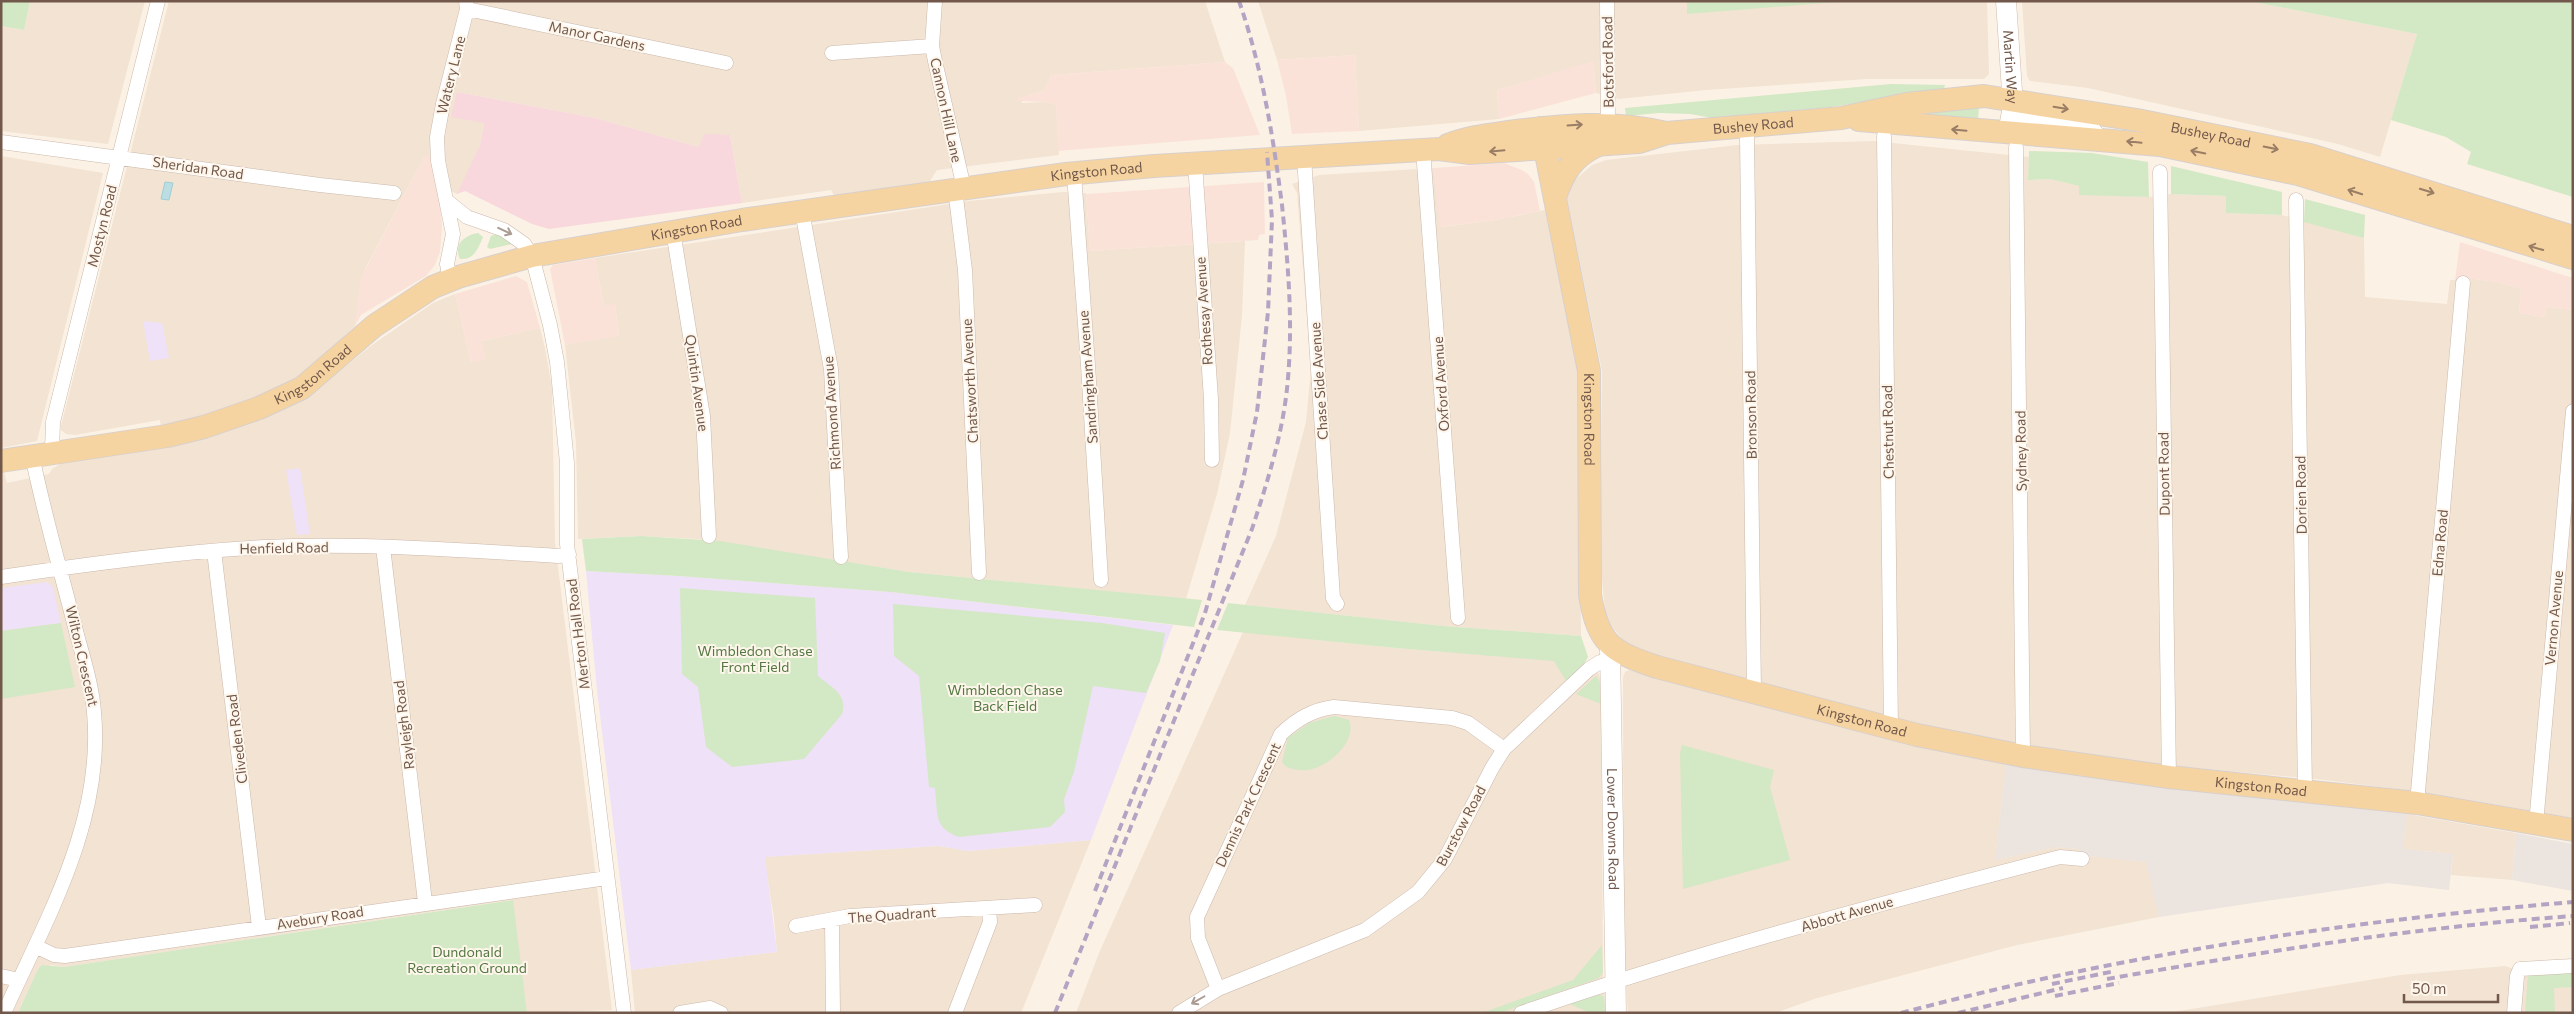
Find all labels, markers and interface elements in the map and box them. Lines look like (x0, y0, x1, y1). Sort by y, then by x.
street label: Botsford Road (1598, 16, 1617, 108)
street label: Manor Gardens (547, 17, 647, 54)
street label: Martin Way (2000, 29, 2022, 104)
street label: Watery Lane (433, 34, 468, 116)
street label: Cannon Hill Lane (927, 56, 966, 164)
one-way arrow (2052, 103, 2068, 113)
street label: Bushey Road (1712, 113, 1794, 137)
street label: Bushey Road (2169, 118, 2252, 151)
one-way arrow (1566, 121, 1582, 130)
one-way arrow (1952, 125, 1968, 134)
one-way arrow (2126, 137, 2142, 147)
one-way arrow (2262, 143, 2278, 153)
one-way arrow (1489, 146, 1505, 156)
one-way arrow (2190, 147, 2206, 156)
street label: Sheridan Road (152, 153, 245, 182)
street label: Kingston Road (1049, 158, 1143, 184)
street label: Mostyn Road (83, 183, 120, 269)
one-way arrow (2419, 186, 2435, 196)
one-way arrow (2347, 187, 2363, 197)
street label: Kingston Road (649, 211, 743, 244)
one-way arrow (497, 226, 512, 236)
one-way arrow (2529, 242, 2545, 252)
street label: Rothesay Avenue (1191, 256, 1216, 366)
street label: Sandringham Avenue (1074, 310, 1101, 444)
street label: Chatsworth Avenue (958, 318, 981, 444)
street label: Chase Side Avenue (1306, 322, 1331, 440)
street label: Quintin Avenue (682, 333, 713, 432)
street label: Oxford Avenue (1429, 336, 1452, 432)
street label: Kingston Road (271, 340, 355, 408)
street label: Richmond Avenue (819, 356, 844, 470)
street label: Bronson Road (1741, 370, 1760, 460)
street label: Kingston Road (1581, 373, 1598, 466)
street label: Chestnut Road (1878, 385, 1897, 479)
street label: Sydney Road (2011, 410, 2030, 492)
street label: Dupont Road (2154, 432, 2173, 516)
street label: Dorien Road (2291, 456, 2310, 534)
street label: Edna Road (2428, 509, 2451, 577)
street label: Henfield Road (239, 538, 329, 557)
street label: Vernon Avenue (2541, 570, 2566, 666)
street label: Merton Hall Road (562, 578, 593, 690)
street label: Wilton Crescent (63, 604, 102, 708)
park label: Wimbledon Chase Front Field (697, 642, 813, 675)
street label: Rayleigh Road (390, 680, 417, 770)
park label: Wimbledon Chase Back Field (947, 681, 1063, 714)
street label: Cliveden Road (223, 693, 250, 785)
street label: Kingston Road (1815, 700, 1909, 740)
street label: Dennis Park Crescent (1211, 740, 1284, 870)
street label: Lower Downs Road (1604, 768, 1623, 890)
street label: Kingston Road (2214, 773, 2308, 799)
street label: Burstow Road (1432, 783, 1489, 869)
street label: Abbott Avenue (1799, 892, 1895, 935)
street label: Avebury Road (275, 902, 365, 933)
street label: The Quadrant (847, 903, 937, 926)
park label: Dundonald Recreation Ground (407, 943, 527, 976)
scale bar (2404, 972, 2498, 1004)
text: 50 m (2412, 979, 2446, 997)
one-way arrow (1191, 996, 1206, 1006)

